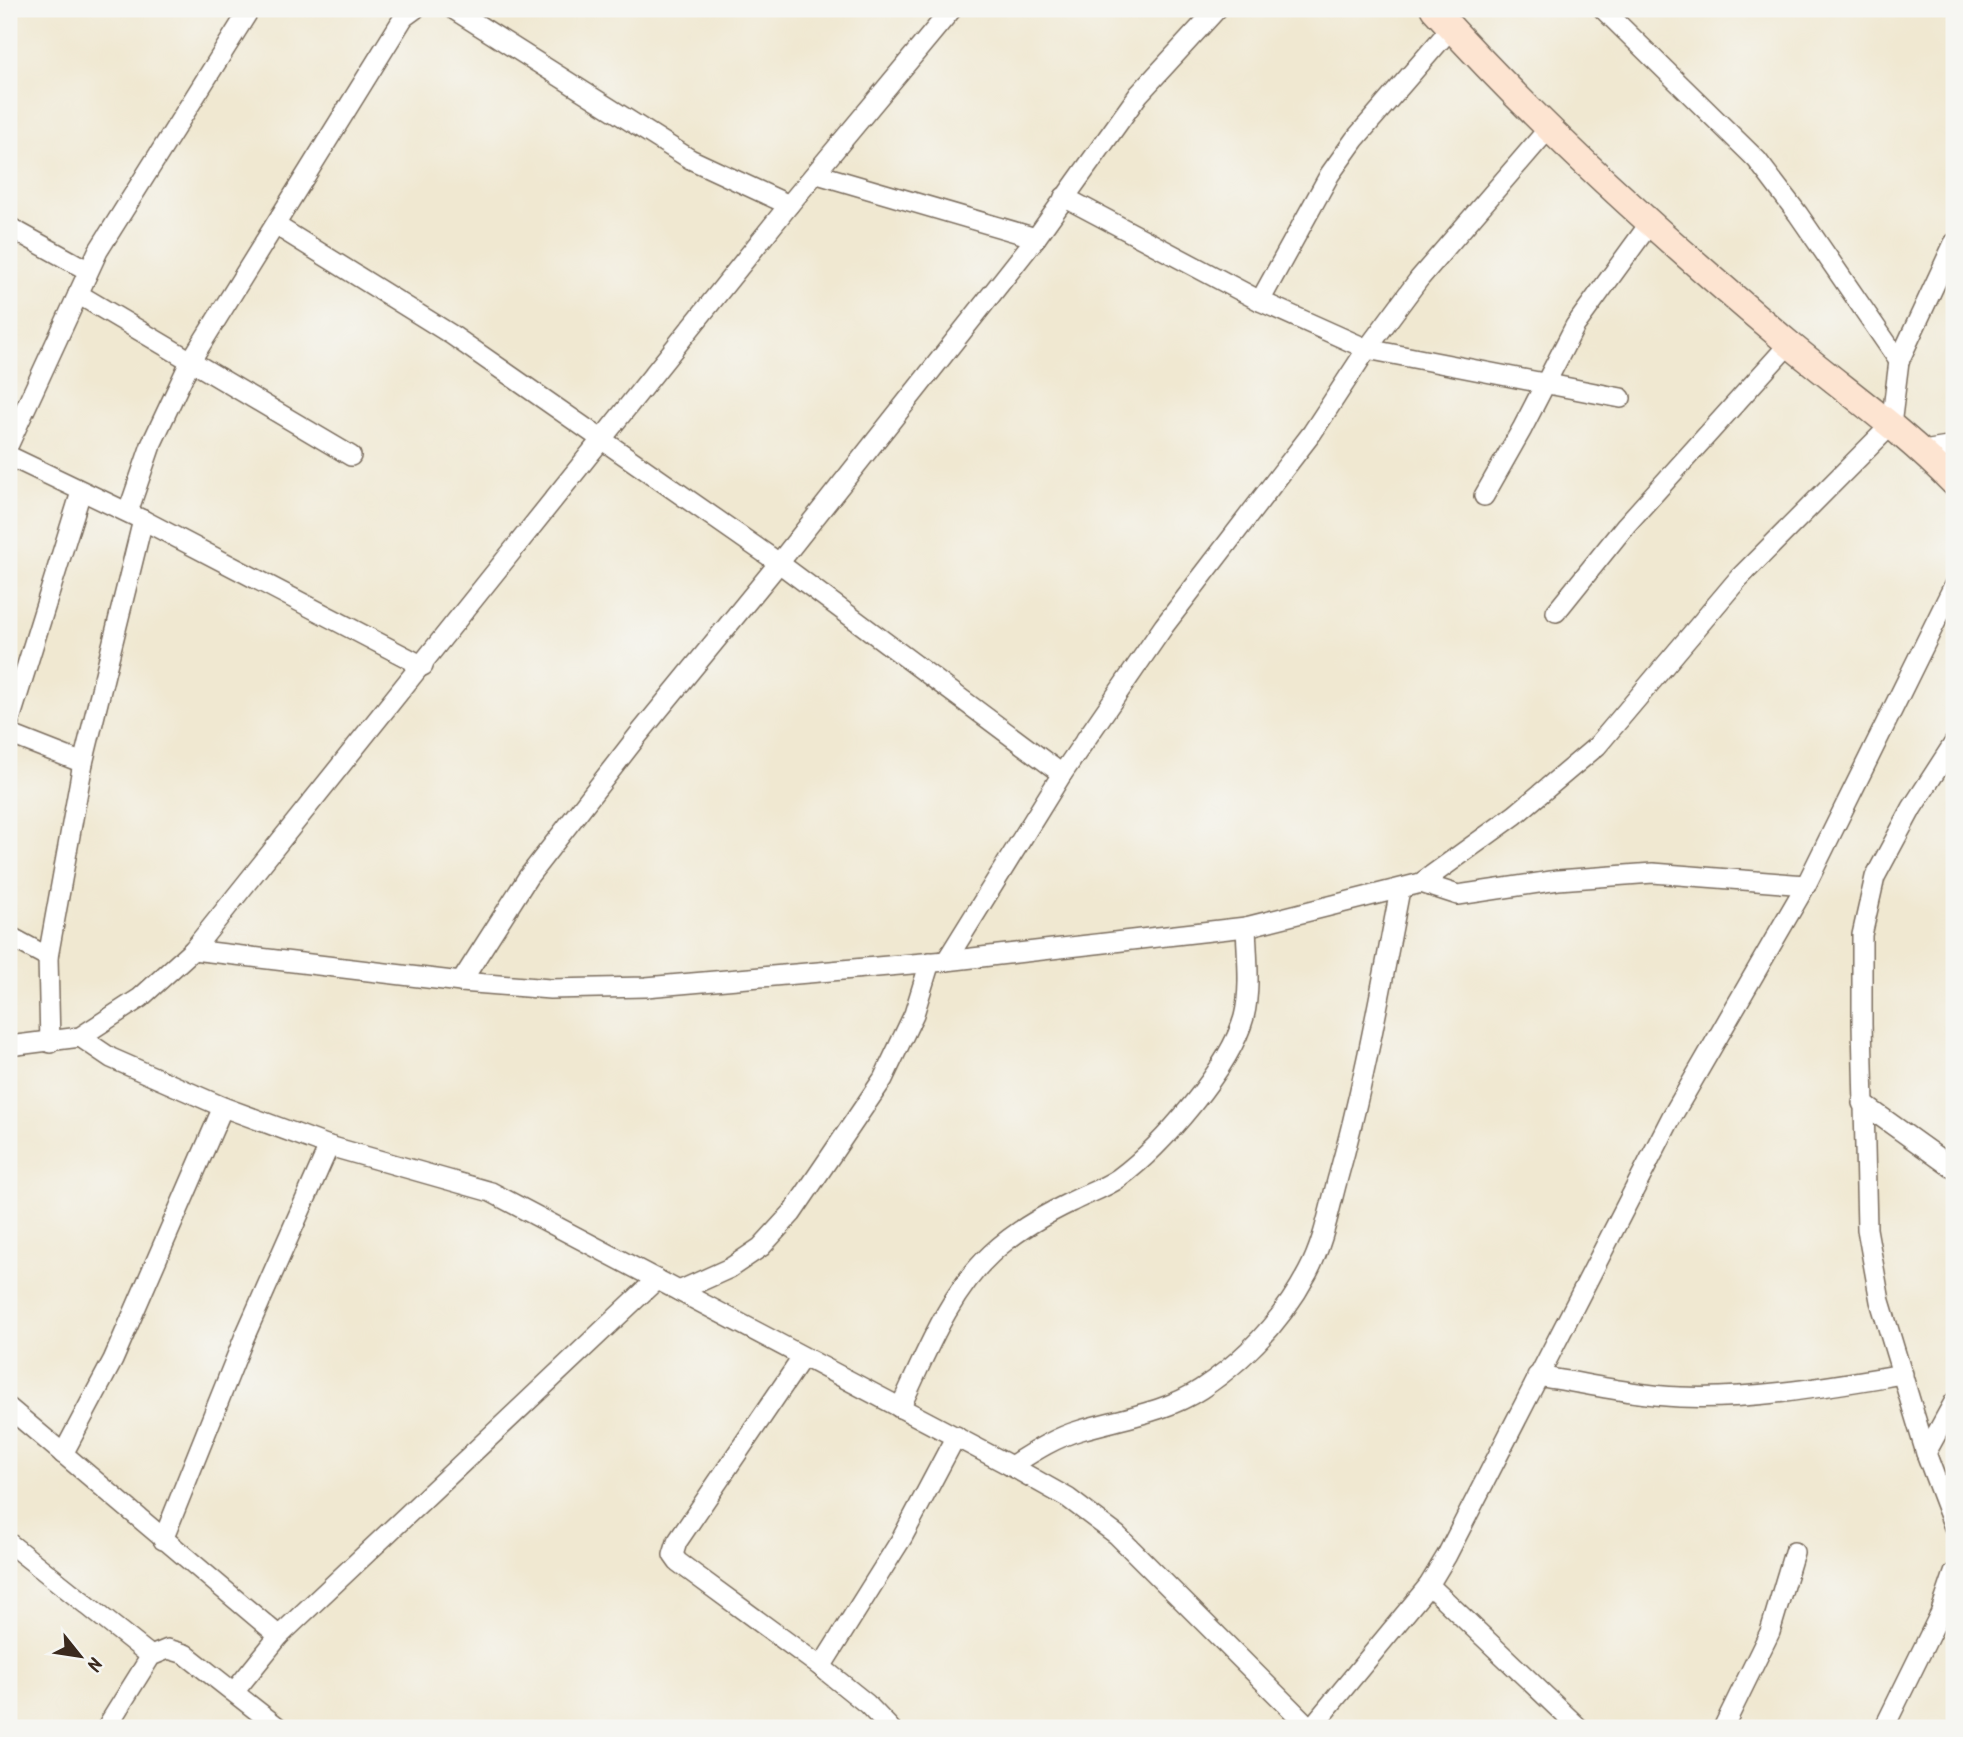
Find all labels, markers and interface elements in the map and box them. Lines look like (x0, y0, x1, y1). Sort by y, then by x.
north arrow (46, 1622, 116, 1692)
text: N (77, 1651, 109, 1676)

